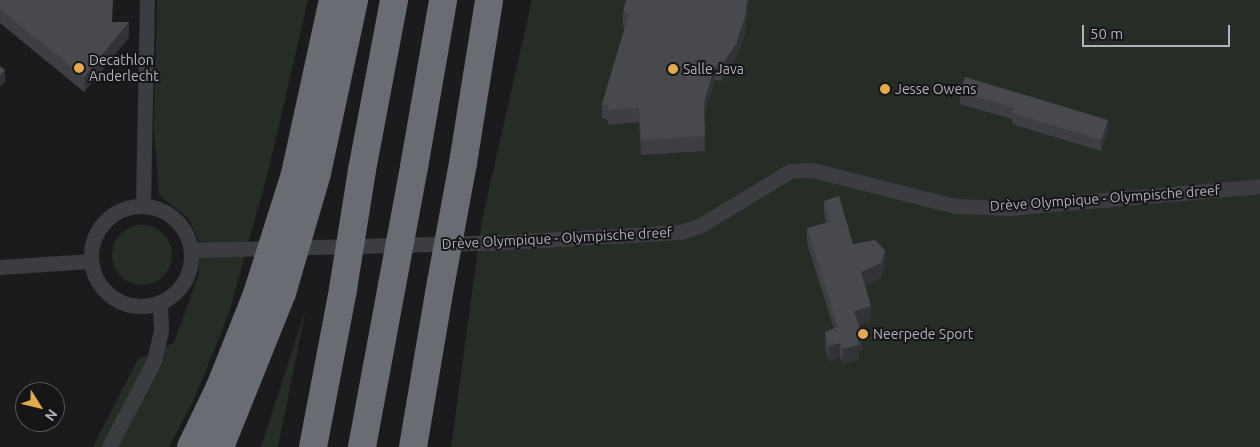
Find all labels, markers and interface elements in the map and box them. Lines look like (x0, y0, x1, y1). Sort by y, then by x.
scale bar (1085, 15, 1232, 47)
text: 50 m (1090, 25, 1123, 42)
place label: Decathlon Anderlecht (89, 52, 159, 84)
place label: Salle Java (683, 61, 744, 77)
marker: Decathlon Anderlecht (73, 62, 85, 74)
marker: Salle Java (667, 63, 679, 75)
place label: Jesse Owens (895, 81, 976, 97)
marker: Jesse Owens (879, 83, 891, 95)
street label: Drève Olympique - Olympische dreef (989, 182, 1221, 214)
street label: Drève Olympique - Olympische dreef (441, 224, 673, 252)
place label: Neerpede Sport (873, 326, 973, 342)
marker: Neerpede Sport (857, 328, 869, 340)
north arrow (15, 382, 65, 432)
text: N (42, 406, 61, 424)

